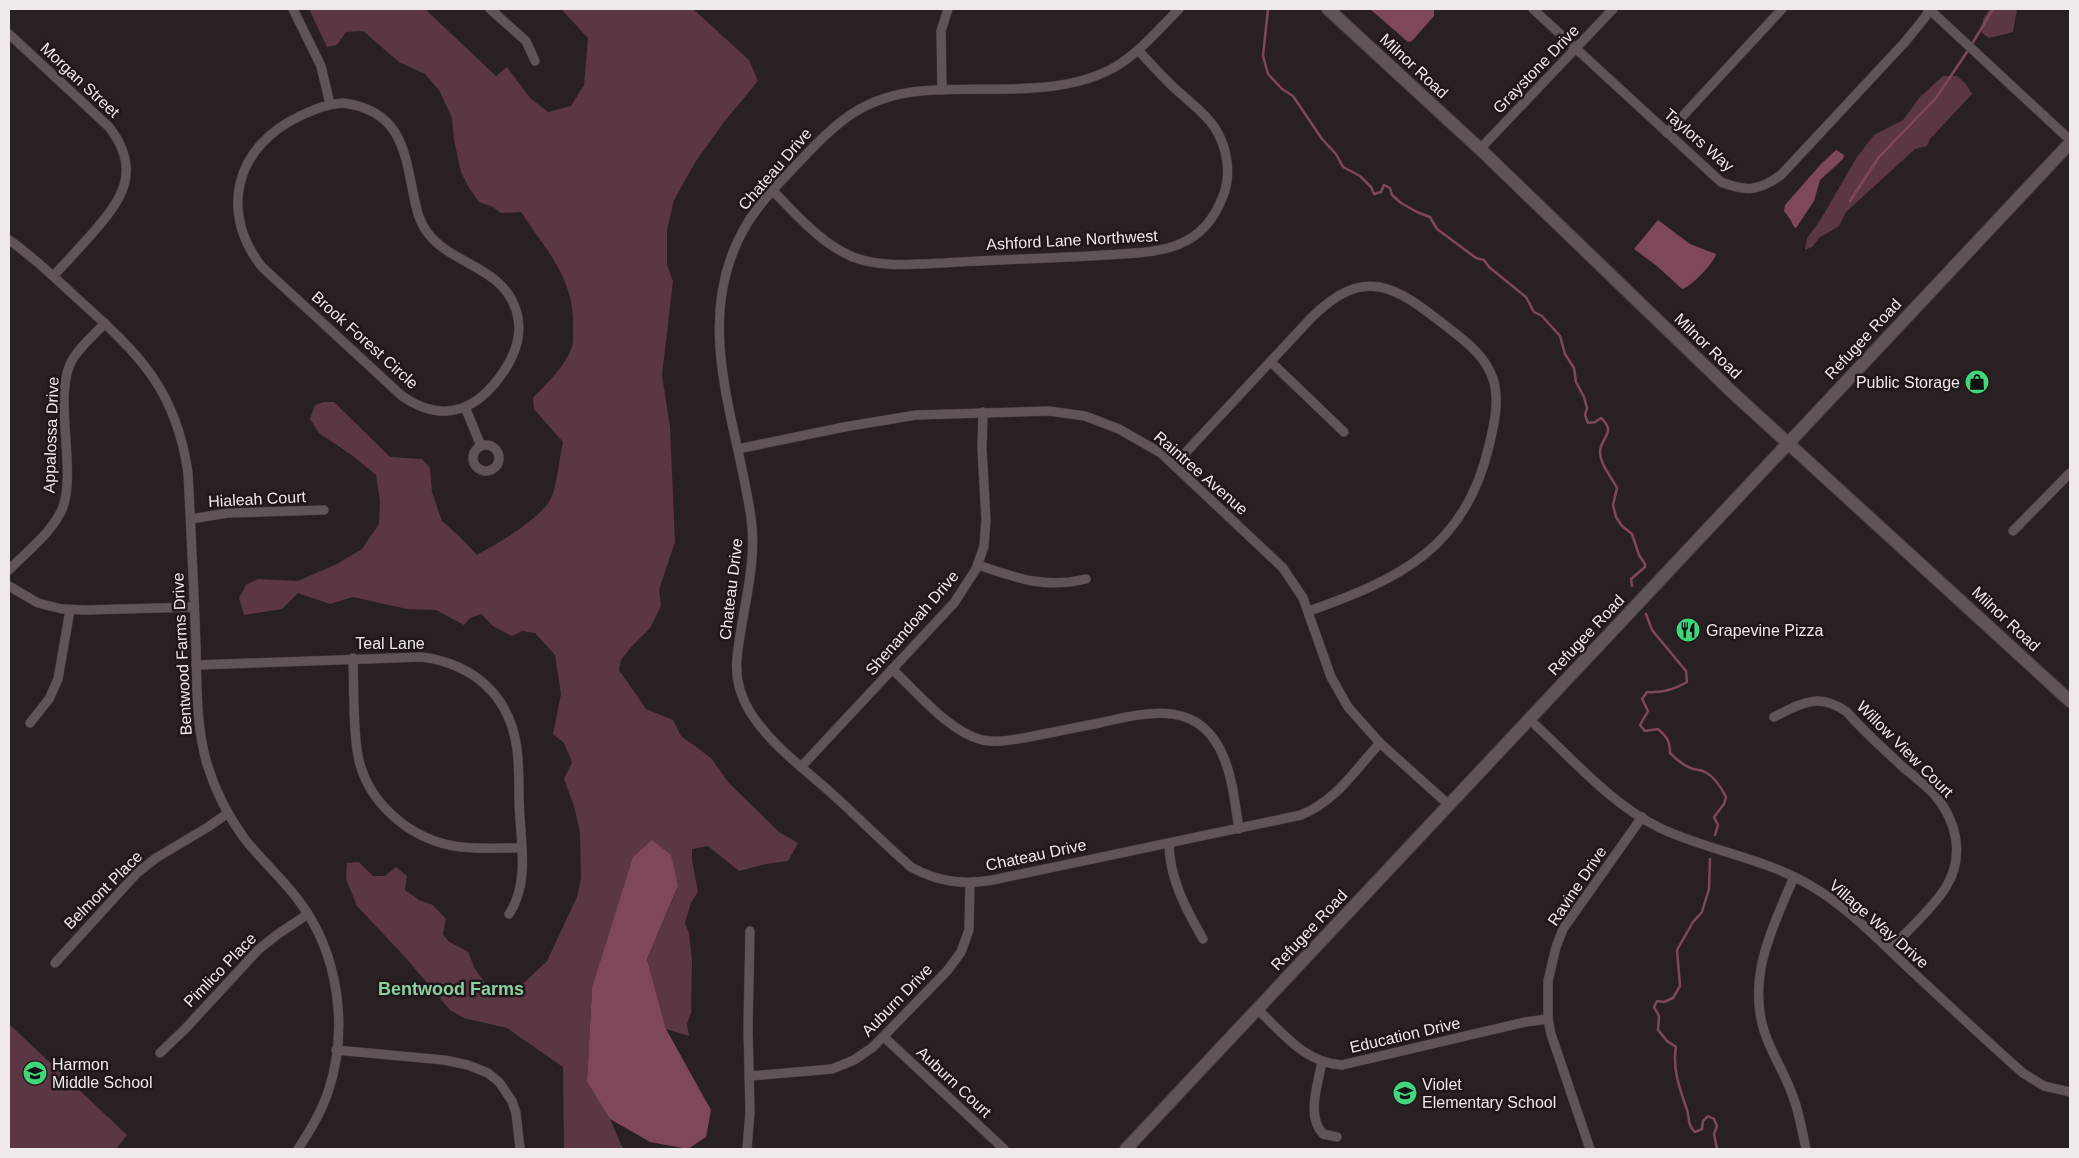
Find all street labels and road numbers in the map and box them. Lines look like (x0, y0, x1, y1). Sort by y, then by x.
street label: Graystone Drive (1490, 21, 1582, 116)
street label: Milnor Road (1377, 30, 1451, 102)
street label: Morgan Street (37, 39, 123, 121)
street label: Taylors Way (1661, 105, 1737, 175)
street label: Chateau Drive (735, 125, 815, 213)
street label: Ashford Lane Northwest (986, 227, 1159, 253)
street label: Brook Forest Circle (308, 288, 422, 392)
street label: Refugee Road (1822, 295, 1904, 383)
street label: Milnor Road (1671, 310, 1745, 382)
street label: Appalossa Drive (40, 376, 62, 494)
street label: Raintree Avenue (1151, 428, 1251, 518)
street label: Hialeah Court (208, 488, 307, 510)
street label: Chateau Drive (716, 537, 746, 641)
street label: Shenandoah Drive (862, 567, 962, 679)
street label: Bentwood Farms Drive (169, 572, 195, 736)
street label: Milnor Road (1969, 583, 2043, 655)
street label: Refugee Road (1545, 591, 1627, 679)
street label: Teal Lane (355, 635, 425, 652)
street label: Willow View Court (1854, 698, 1957, 801)
street label: Chateau Drive (984, 836, 1088, 874)
street label: Ravine Drive (1544, 843, 1610, 929)
street label: Belmont Place (61, 847, 146, 932)
street label: Village Way Drive (1826, 876, 1932, 972)
street label: Refugee Road (1268, 886, 1350, 974)
street label: Pimlico Place (181, 929, 260, 1010)
street label: Auburn Drive (858, 960, 936, 1039)
street label: Education Drive (1348, 1014, 1462, 1056)
street label: Auburn Court (913, 1043, 995, 1121)

